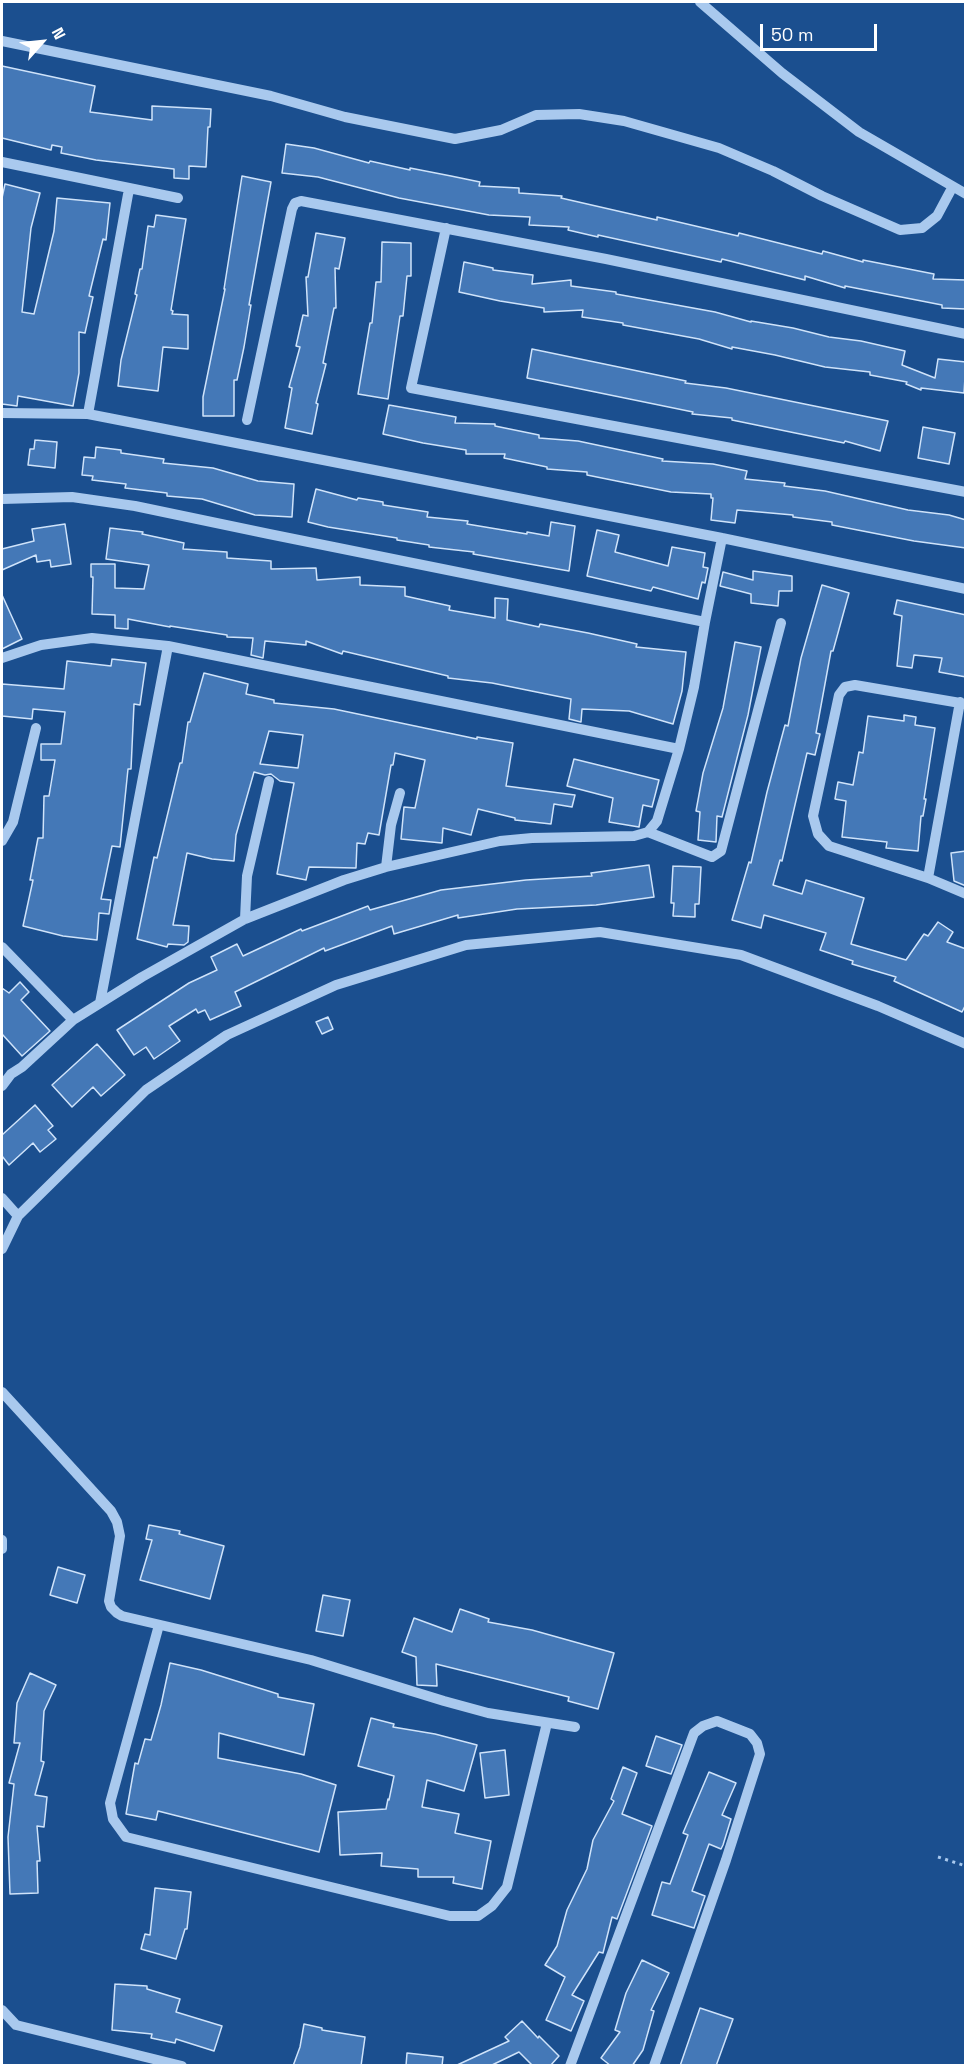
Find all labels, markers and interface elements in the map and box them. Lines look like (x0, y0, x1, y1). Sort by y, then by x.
north arrow (12, 12, 72, 72)
scale bar (763, 12, 880, 50)
text: 50 m (771, 23, 813, 46)
text: N (47, 24, 70, 43)

